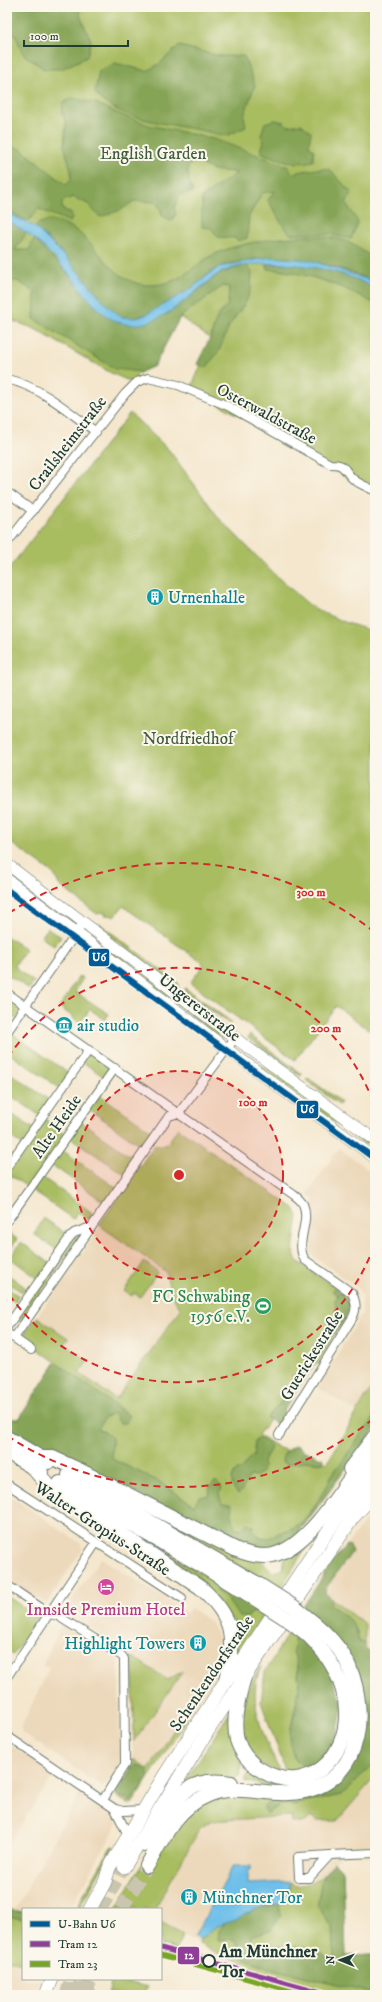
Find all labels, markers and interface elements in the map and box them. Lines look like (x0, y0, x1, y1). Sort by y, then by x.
scale bar (24, 22, 128, 48)
text: 100 m (30, 29, 59, 44)
park label: English Garden (100, 143, 206, 165)
street label: Osterwaldstraße (213, 378, 320, 449)
street label: Crailsheimstraße (24, 392, 112, 496)
building icon: Urnenhalle (145, 587, 165, 607)
place label: Urnenhalle (168, 587, 245, 609)
park label: Nordfriedhof (143, 728, 236, 750)
text: 300 m (297, 885, 325, 900)
line badge: U6 (88, 948, 110, 967)
text: U6 (92, 951, 107, 965)
street label: Ungererstraße (154, 969, 245, 1047)
museum icon: air studio (54, 1015, 74, 1035)
place label: air studio (77, 1015, 139, 1037)
text: 200 m (311, 1021, 341, 1036)
street label: Alte Heide (27, 1090, 87, 1163)
text: 100 m (239, 1095, 267, 1110)
line badge: U6 (296, 1100, 319, 1119)
text: U6 (300, 1103, 315, 1117)
centre of rings (172, 1168, 186, 1182)
place label: FC Schwabing 1956 e.V. (152, 1286, 251, 1328)
sports icon: FC Schwabing 1956 e.V. (253, 1296, 273, 1316)
street label: Guerickestraße (275, 1306, 348, 1405)
street label: Walter-Gropius-Straße (29, 1476, 175, 1581)
hotel icon: Innside Premium Hotel (96, 1577, 116, 1597)
place label: Innside Premium Hotel (27, 1599, 185, 1621)
street label: Schenkendorfstraße (165, 1611, 259, 1736)
place label: Highlight Towers (64, 1633, 185, 1655)
building icon: Highlight Towers (188, 1633, 208, 1653)
building icon: Münchner Tor (179, 1887, 199, 1907)
place label: Münchner Tor (202, 1887, 303, 1909)
legend (22, 1908, 162, 1980)
text: U-Bahn U6 (58, 1917, 116, 1932)
text: Tram 12 (58, 1937, 97, 1952)
north arrow (320, 1940, 360, 1980)
place label: Am Münchner Tor (218, 1941, 318, 1983)
line badge: 12 (177, 1946, 200, 1965)
text: 12 (184, 1949, 194, 1963)
marker: Am Münchner Tor (202, 1954, 216, 1968)
text: N (324, 1955, 338, 1964)
text: Tram 23 (58, 1957, 97, 1972)

